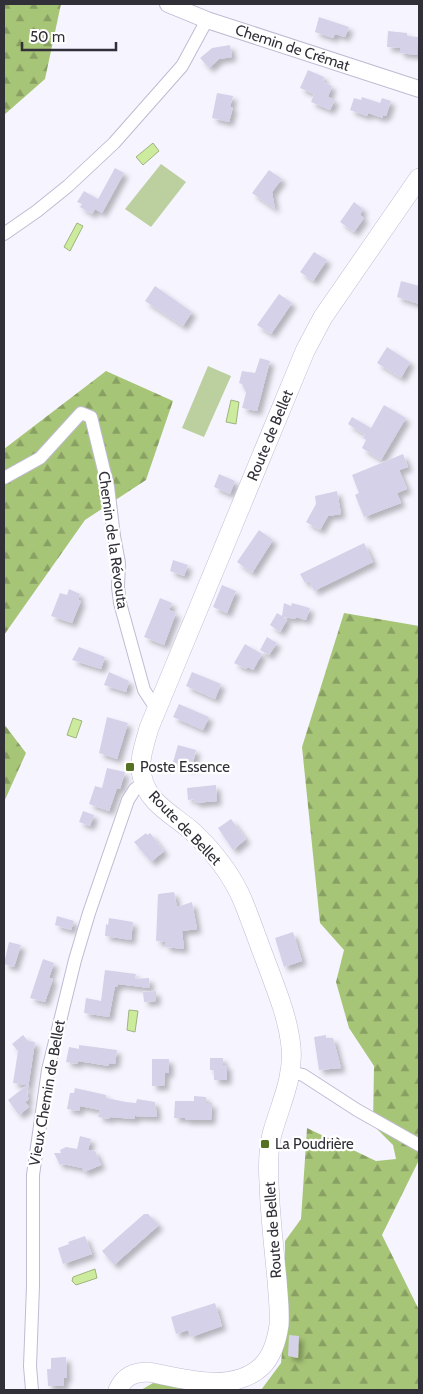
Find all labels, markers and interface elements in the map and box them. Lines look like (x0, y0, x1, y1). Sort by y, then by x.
scale bar (22, 20, 116, 52)
street label: Chemin de Crémat (233, 21, 352, 75)
text: 50 m (30, 28, 65, 46)
street label: Route de Bellet (243, 387, 297, 483)
street label: Chemin de la Révouta (94, 470, 132, 611)
place label: Poste Essence (140, 758, 230, 776)
marker: Poste Essence (124, 761, 136, 773)
street label: Route de Bellet (145, 787, 225, 869)
street label: Vieux Chemin de Bellet (25, 1019, 69, 1167)
place label: La Poudrière (275, 1135, 354, 1153)
marker: La Poudrière (259, 1138, 271, 1150)
street label: Route de Bellet (261, 1181, 285, 1279)

